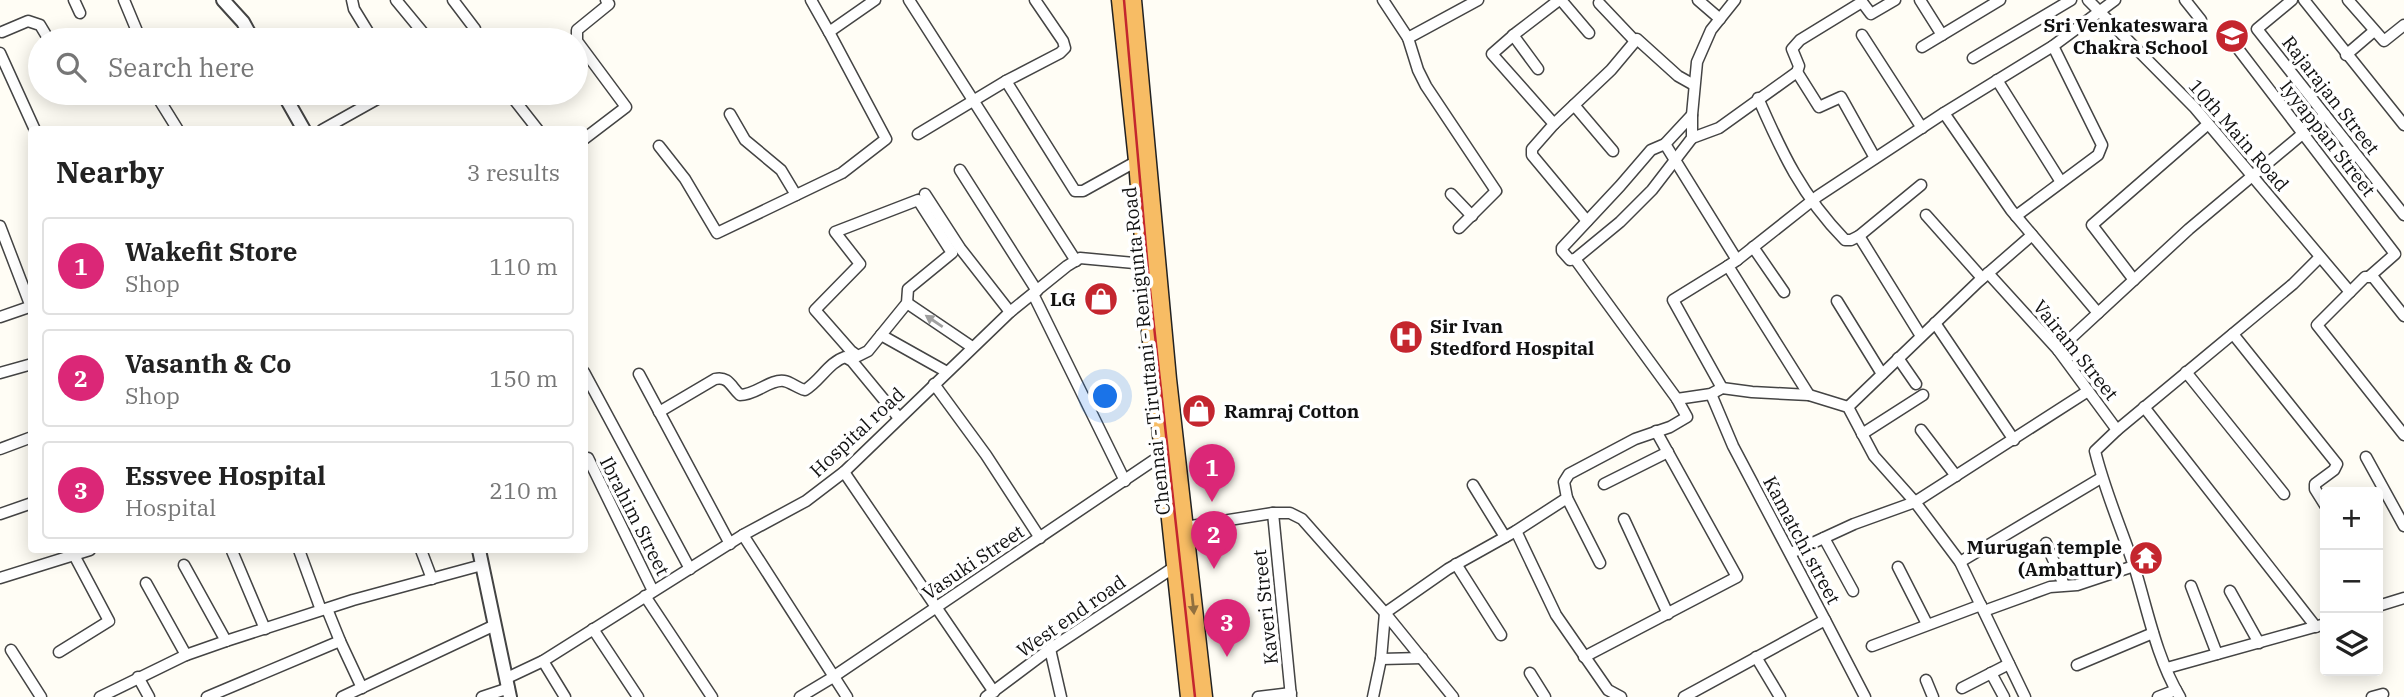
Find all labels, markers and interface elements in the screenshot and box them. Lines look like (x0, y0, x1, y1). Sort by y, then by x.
place label: Sri Venkateswara Chakra School (2044, 13, 2208, 59)
school or university icon: Sri Venkateswara Chakra School (2213, 17, 2251, 55)
search box (28, 28, 588, 105)
street label: Rajarajan Street (2277, 31, 2385, 159)
icon: search (52, 48, 90, 86)
text: Search here (108, 50, 254, 84)
street label: 10th Main Road (2184, 74, 2294, 196)
street label: Iyyappan Street (2275, 75, 2381, 201)
text: Nearby (56, 152, 164, 191)
text: 3 results (467, 157, 560, 187)
street label: Chennai - Tiruttani - Renigunta Road (1117, 186, 1175, 516)
text: Wakefit Store (125, 234, 297, 268)
text: 1 (74, 251, 88, 281)
text: 110 m (489, 251, 558, 281)
text: Shop (125, 268, 180, 298)
shop icon: LG (1082, 280, 1120, 318)
place label: LG (1050, 287, 1076, 311)
street label: Vairam Street (2028, 295, 2124, 405)
place label: Sir Ivan Stedford Hospital (1430, 314, 1594, 360)
one-way arrow (924, 315, 944, 328)
hospital icon: Sir Ivan Stedford Hospital (1387, 318, 1425, 356)
text: Vasanth & Co (125, 346, 291, 380)
text: 2 (74, 363, 88, 393)
text: 150 m (489, 363, 558, 393)
your location (1088, 379, 1122, 413)
text: Shop (125, 380, 180, 410)
street label: Hospital road (805, 382, 909, 482)
shop icon: Ramraj Cotton (1180, 392, 1218, 430)
place label: Ramraj Cotton (1224, 399, 1360, 423)
pin: 1 (1189, 444, 1235, 502)
street label: Ibrahim Street (595, 452, 675, 580)
text: Essvee Hospital (125, 458, 326, 492)
street label: Kamatchi street (1758, 472, 1846, 609)
text: 3 (74, 475, 88, 505)
text: 210 m (489, 475, 558, 505)
map controls (2320, 487, 2383, 676)
button: + (2320, 487, 2383, 550)
text: Hospital (125, 492, 216, 522)
pin: 2 (1191, 511, 1237, 569)
street label: Vasuki Street (918, 519, 1029, 605)
place label: Murugan temple (Ambattur) (1967, 535, 2122, 581)
temple icon: Murugan temple (Ambattur) (2127, 539, 2165, 577)
street label: Kaveri Street (1247, 548, 1283, 666)
button: − (2320, 550, 2383, 613)
street label: West end road (1012, 570, 1130, 662)
one-way arrow (1188, 593, 1199, 615)
pin: 3 (1204, 599, 1250, 657)
button: layers (2320, 613, 2383, 676)

